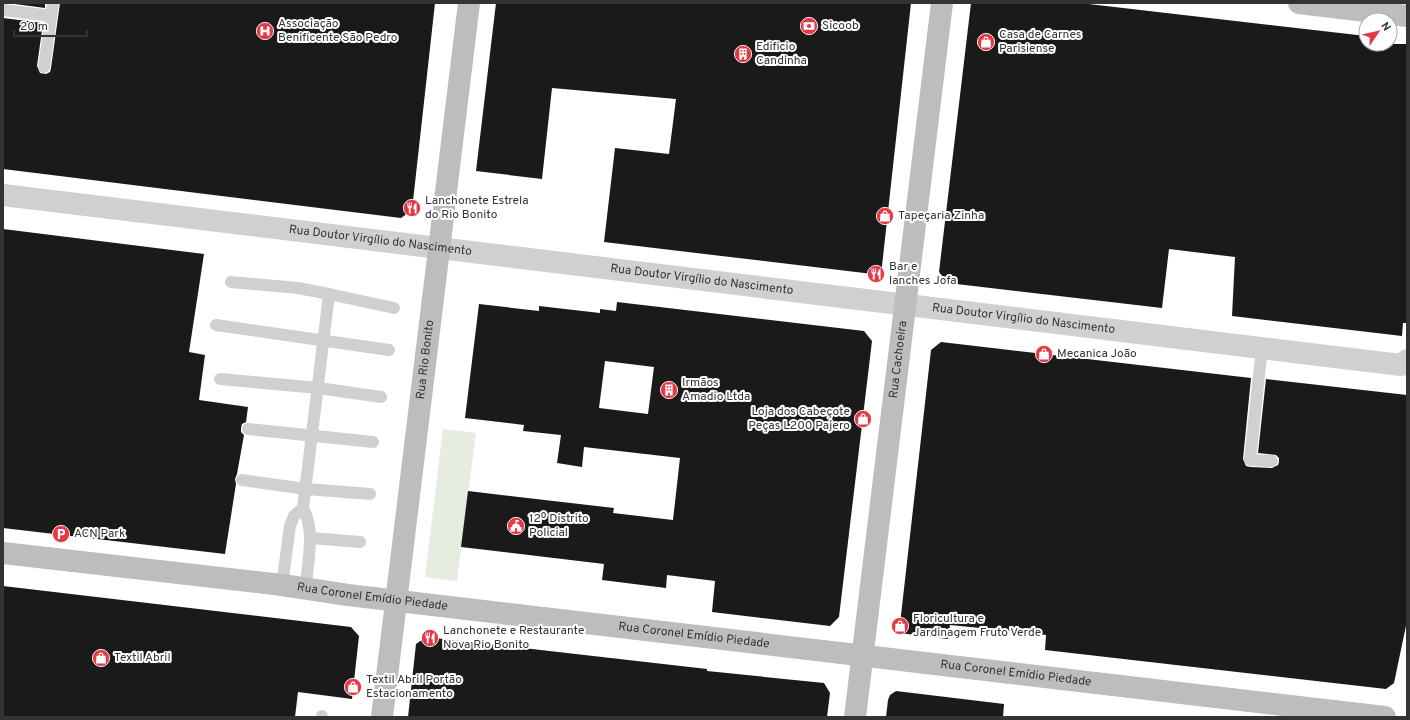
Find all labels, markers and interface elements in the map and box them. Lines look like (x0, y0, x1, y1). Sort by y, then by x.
scale bar (14, 12, 87, 38)
north arrow (1358, 12, 1398, 52)
place label: Associação Benificente São Pedro (278, 16, 398, 46)
bank icon: Sicoob (799, 16, 819, 36)
place label: Sicoob (822, 18, 859, 34)
text: 20 m (20, 19, 48, 35)
text: N (1377, 20, 1393, 34)
hospital icon: Associação Benificente São Pedro (255, 21, 275, 41)
place label: Casa de Carnes Parisiense (999, 27, 1081, 57)
shop icon: Casa de Carnes Parisiense (976, 32, 996, 52)
place label: Edificio Candinha (756, 39, 807, 69)
building icon: Edificio Candinha (733, 44, 753, 64)
place label: Lanchonete Estrela do Rio Bonito (425, 193, 528, 223)
restaurant icon: Lanchonete Estrela do Rio Bonito (402, 198, 422, 218)
shop icon: Tapeçaria Zinha (875, 206, 895, 226)
place label: Tapeçaria Zinha (898, 208, 984, 224)
street label: Rua Doutor Virgílio do Nascimento (288, 222, 473, 260)
place label: Bar e lanches Jofa (889, 259, 957, 289)
street label: Rua Doutor Virgílio do Nascimento (609, 261, 795, 299)
restaurant icon: Bar e lanches Jofa (866, 264, 886, 284)
street label: Rua Doutor Virgílio do Nascimento (931, 300, 1116, 338)
street label: Rua Rio Bonito (413, 319, 438, 400)
street label: Rua Cachoeira (886, 320, 911, 399)
shop icon: Mecanica João (1034, 344, 1054, 364)
place label: Mecanica João (1057, 346, 1137, 362)
place label: Irmãos Amadio Ltda (682, 375, 750, 405)
building icon: Irmãos Amadio Ltda (659, 380, 679, 400)
place label: Loja dos Cabeçote Peças L200 Pajero (748, 404, 850, 434)
shop icon: Loja dos Cabeçote Peças L200 Pajero (853, 409, 873, 429)
place label: 12º Distrito Policial (529, 511, 589, 541)
public building icon: 12º Distrito Policial (506, 516, 526, 536)
parking icon: ACN Park (51, 524, 71, 544)
place label: ACN Park (74, 526, 125, 542)
street label: Rua Coronel Emídio Piedade (296, 579, 449, 615)
place label: Floricultura e Jardinagem Fruto Verde (913, 611, 1041, 641)
shop icon: Floricultura e Jardinagem Fruto Verde (890, 616, 910, 636)
street label: Rua Coronel Emídio Piedade (618, 619, 771, 653)
place label: Lanchonete e Restaurante Nova Rio Bonito (443, 623, 584, 653)
restaurant icon: Lanchonete e Restaurante Nova Rio Bonito (420, 628, 440, 648)
shop icon: Textil Abril (91, 648, 111, 668)
place label: Textil Abril (114, 650, 171, 666)
street label: Rua Coronel Emídio Piedade (939, 657, 1092, 690)
place label: Textil Abril Portão Estacionamento (366, 672, 462, 702)
shop icon: Textil Abril Portão Estacionamento (343, 677, 363, 697)

